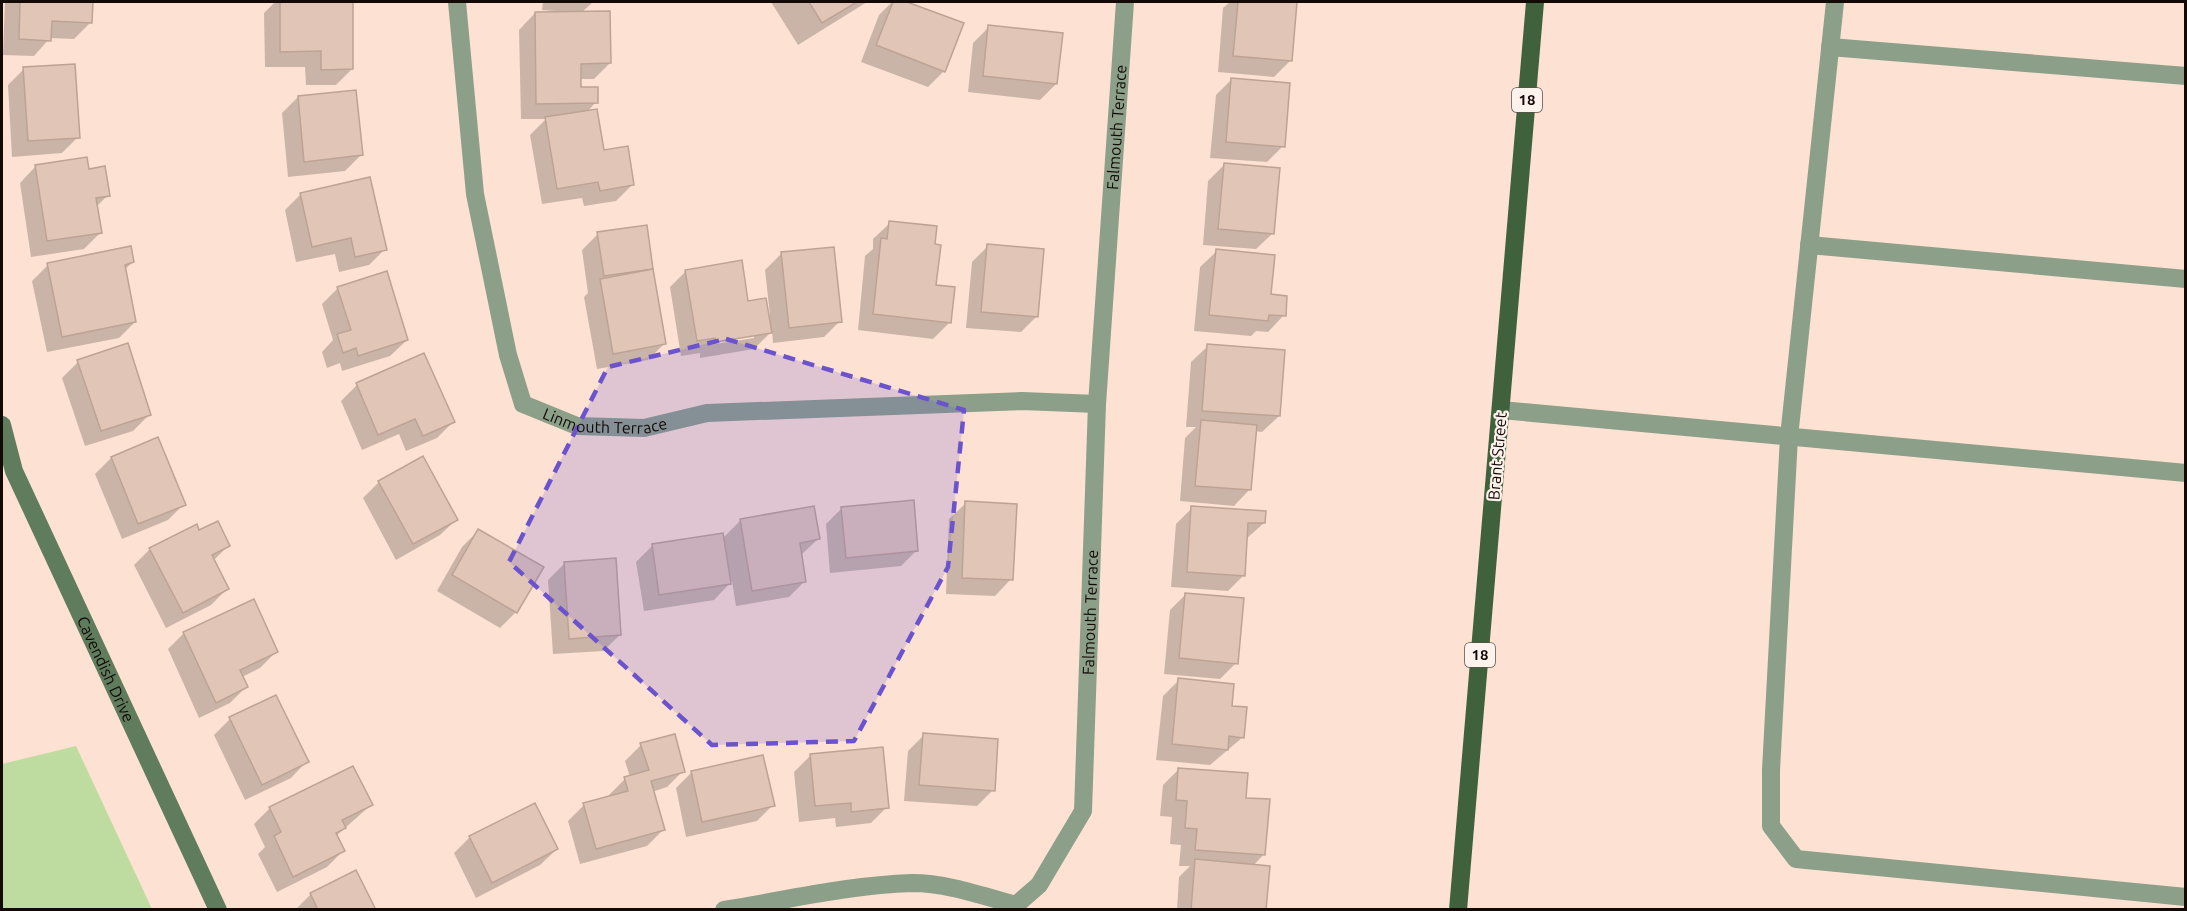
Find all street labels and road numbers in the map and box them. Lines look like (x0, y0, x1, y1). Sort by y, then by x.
street label: Falmouth Terrace (1103, 64, 1130, 190)
road number: 18 (1512, 88, 1542, 112)
street label: Linmouth Terrace (540, 404, 669, 437)
street label: Brant Street (1484, 411, 1510, 501)
street label: Falmouth Terrace (1079, 549, 1101, 675)
street label: Cavendish Drive (74, 613, 138, 725)
road number: 18 (1465, 643, 1495, 667)

